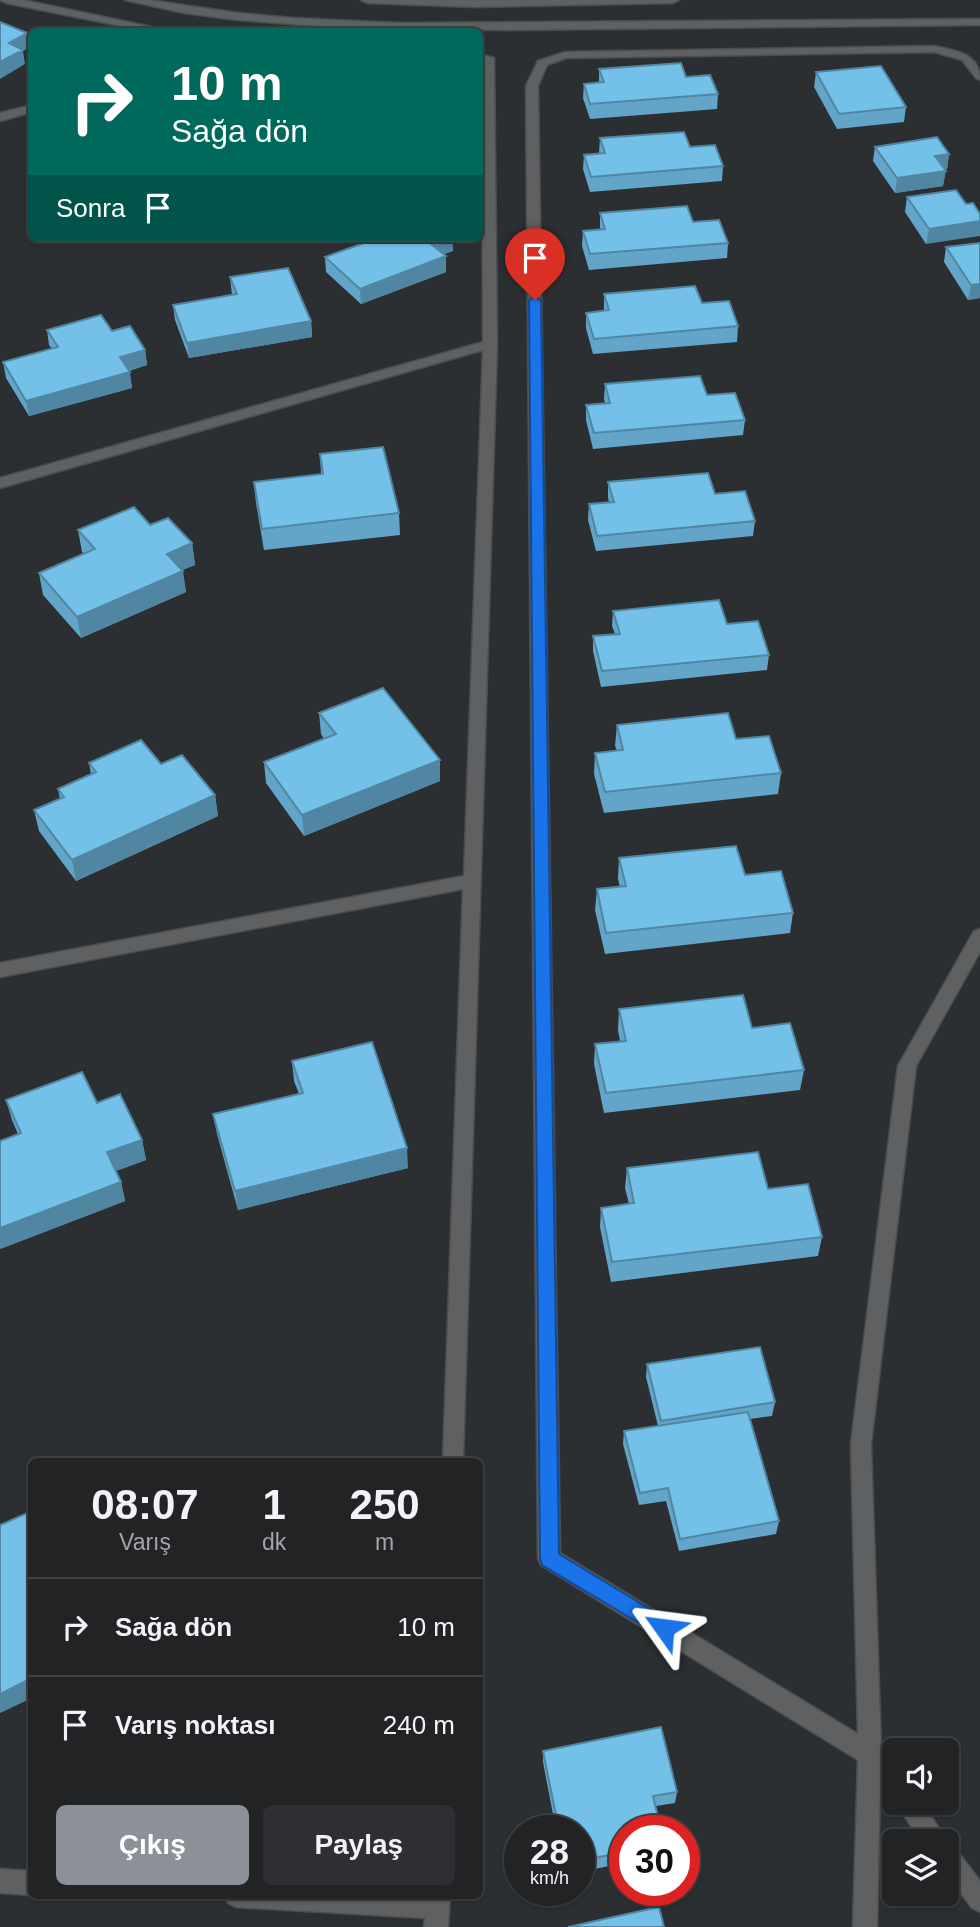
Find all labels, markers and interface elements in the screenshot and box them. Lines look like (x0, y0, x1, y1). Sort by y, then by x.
icon: right (56, 56, 147, 147)
text: 10 m (171, 56, 283, 110)
text: Sağa dön (171, 113, 308, 149)
icon: arrive (139, 189, 177, 227)
text: Sonra (56, 193, 125, 223)
pin (505, 228, 565, 300)
icon: arrive (516, 239, 554, 277)
text: 08:07 (91, 1481, 199, 1528)
text: 1 (262, 1481, 286, 1528)
text: 250 (350, 1481, 420, 1528)
text: Varış (119, 1529, 171, 1555)
text: dk (262, 1529, 286, 1555)
text: m (375, 1529, 394, 1555)
position arrow (627, 1591, 701, 1665)
icon: right (56, 1608, 94, 1646)
text: Sağa dön (115, 1612, 232, 1642)
text: 10 m (397, 1612, 455, 1642)
icon: arrive (56, 1706, 94, 1744)
text: Varış noktası (115, 1710, 275, 1740)
text: 240 m (383, 1710, 455, 1740)
map controls (882, 1738, 959, 1906)
button: sound (882, 1738, 959, 1815)
button: Çıkış (56, 1805, 249, 1885)
button: Paylaş (263, 1805, 455, 1885)
speed limit sign: 30 (609, 1815, 700, 1906)
button: layers (882, 1829, 959, 1906)
text: 28 (530, 1832, 569, 1871)
text: km/h (530, 1868, 569, 1888)

